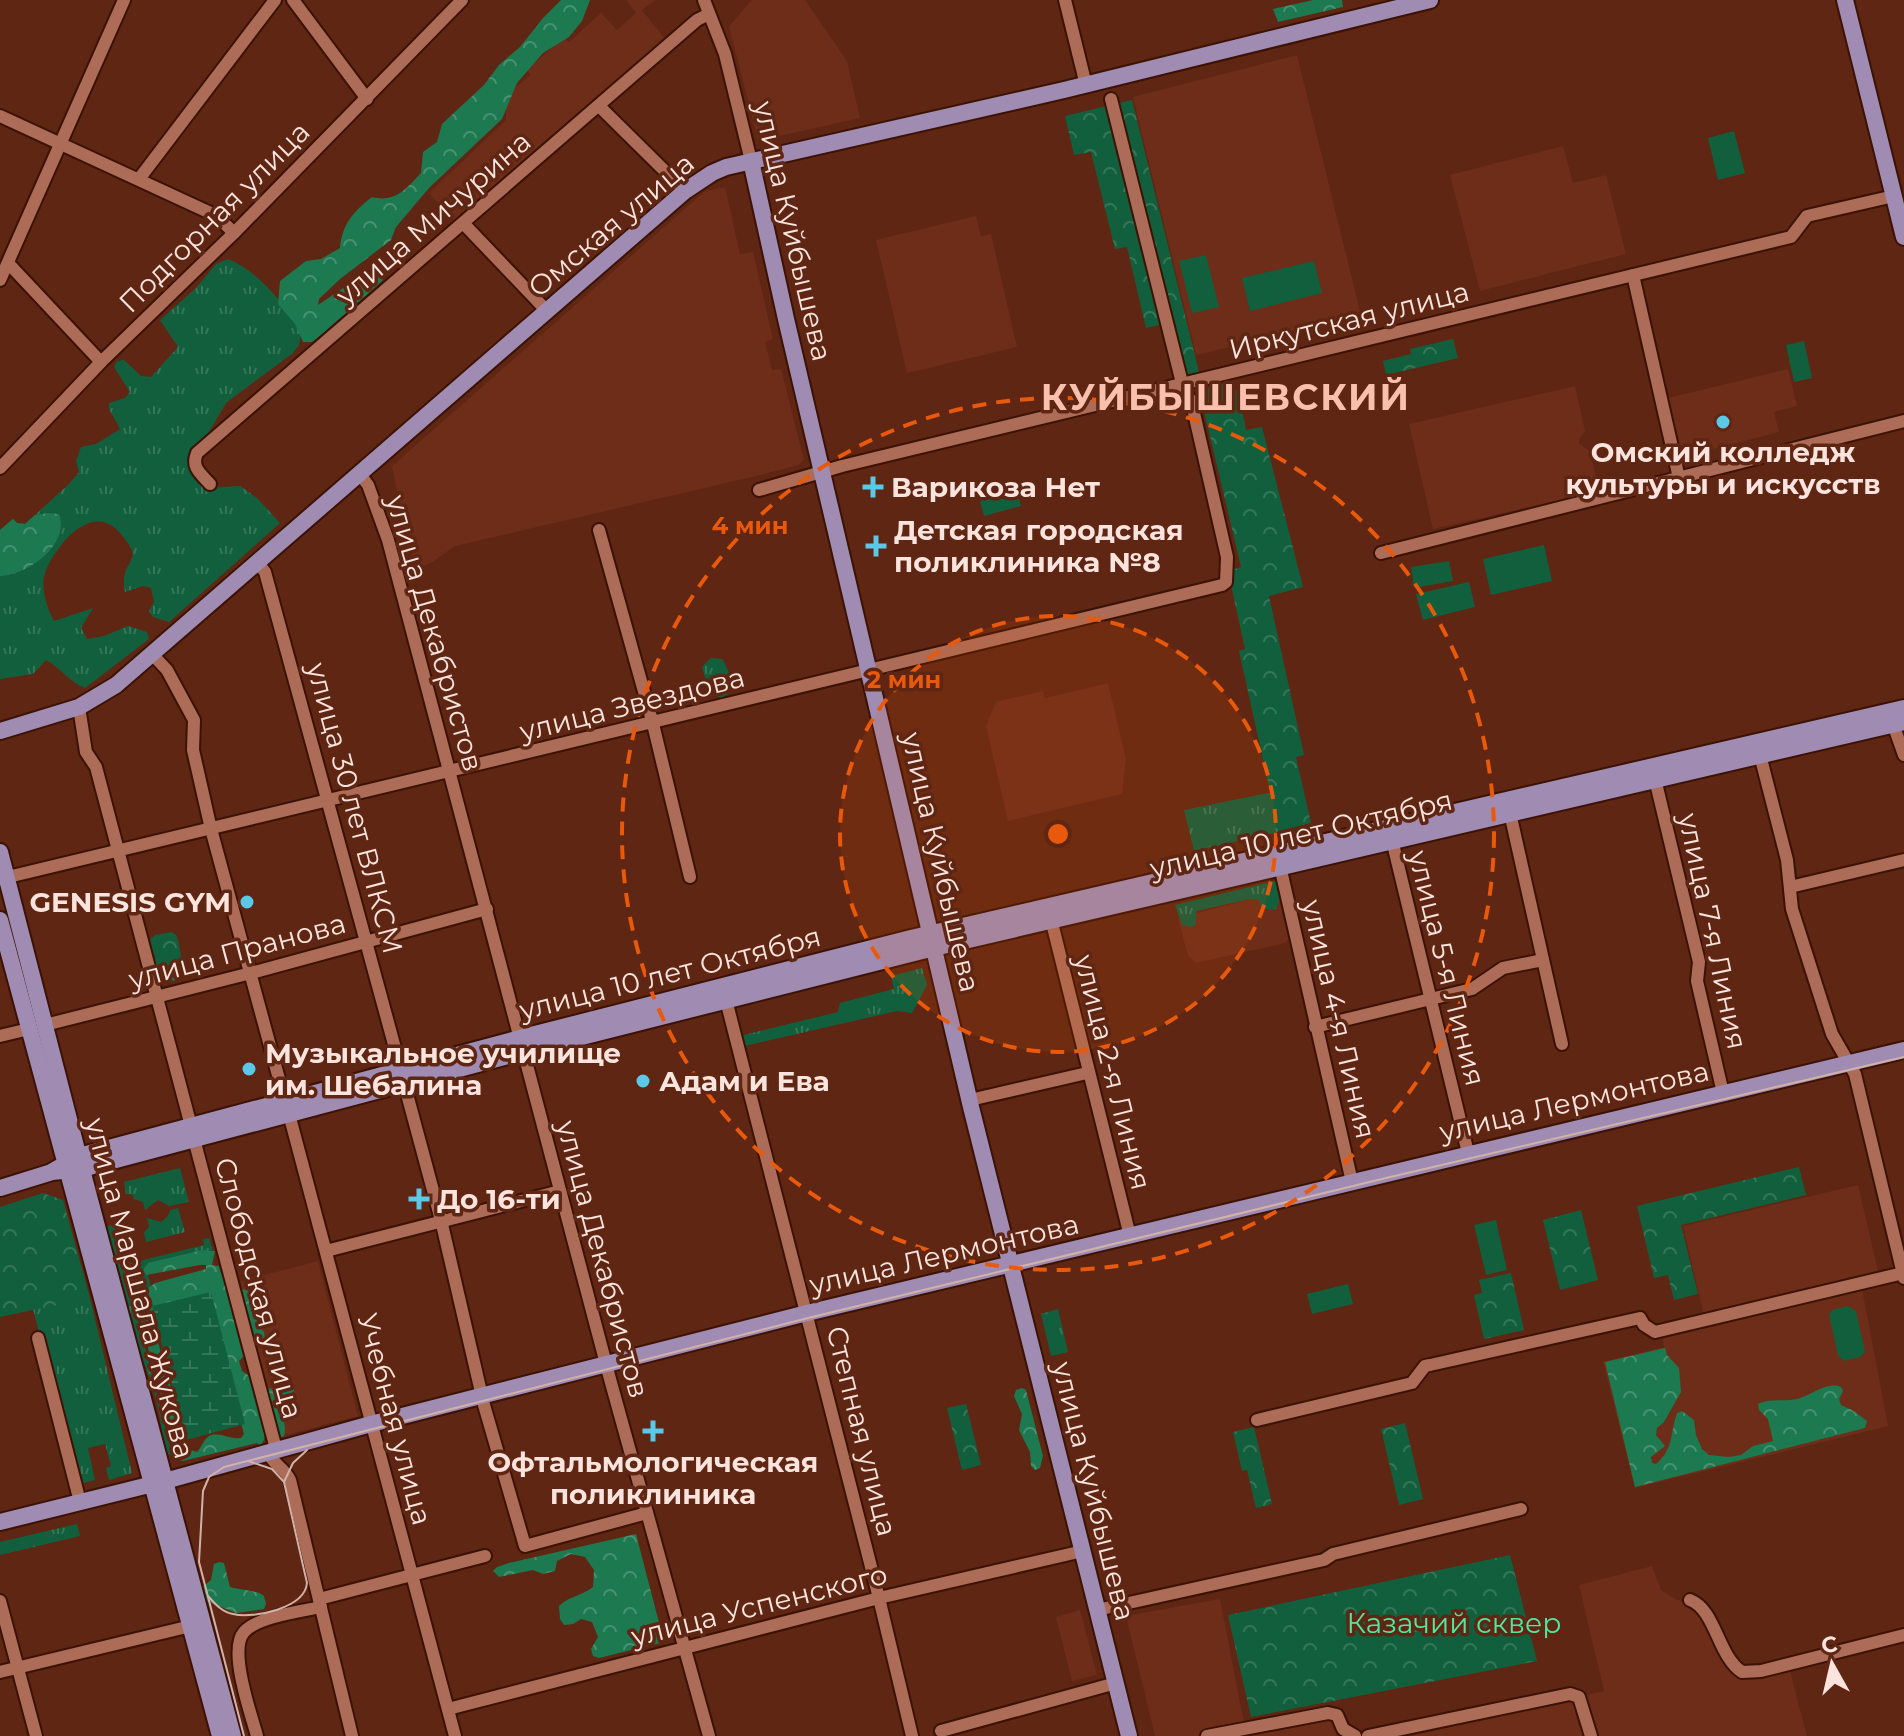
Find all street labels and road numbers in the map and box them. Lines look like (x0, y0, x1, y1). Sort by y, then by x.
street label: улица Куйбышева (746, 97, 839, 364)
street label: Подгорная улица (112, 115, 316, 319)
street label: улица Мичурина (328, 124, 537, 313)
street label: Омская улица (521, 146, 701, 304)
street label: Иркутская улица (1226, 274, 1472, 366)
street label: улица Декабристов (379, 490, 491, 775)
street label: улица 30 лет ВЛКСМ (299, 658, 410, 957)
street label: улица Звездова (515, 660, 748, 749)
street label: улица Куйбышева (894, 728, 987, 995)
street label: улица 10 лет Октября (1145, 783, 1456, 886)
street label: улица 7-я Линия (1671, 809, 1755, 1052)
street label: улица 5-я Линия (1401, 846, 1493, 1089)
street label: улица 4-я Линия (1295, 895, 1383, 1142)
street label: улица Пранова (124, 906, 349, 997)
street label: улица 10 лет Октября (515, 919, 824, 1027)
street label: улица 2-я Линия (1067, 950, 1159, 1193)
street label: улица Лермонтова (1435, 1053, 1712, 1149)
street label: улица Маршала Жукова (78, 1113, 202, 1462)
street label: улица Декабристов (549, 1115, 656, 1402)
street label: Слободская улица (208, 1154, 310, 1422)
street label: улица Лермонтова (805, 1206, 1082, 1302)
street label: Учебная улица (350, 1309, 440, 1529)
street label: Степная улица (819, 1322, 905, 1540)
street label: улица Куйбышева (1045, 1357, 1143, 1624)
street label: улица Успенского (626, 1557, 891, 1654)

